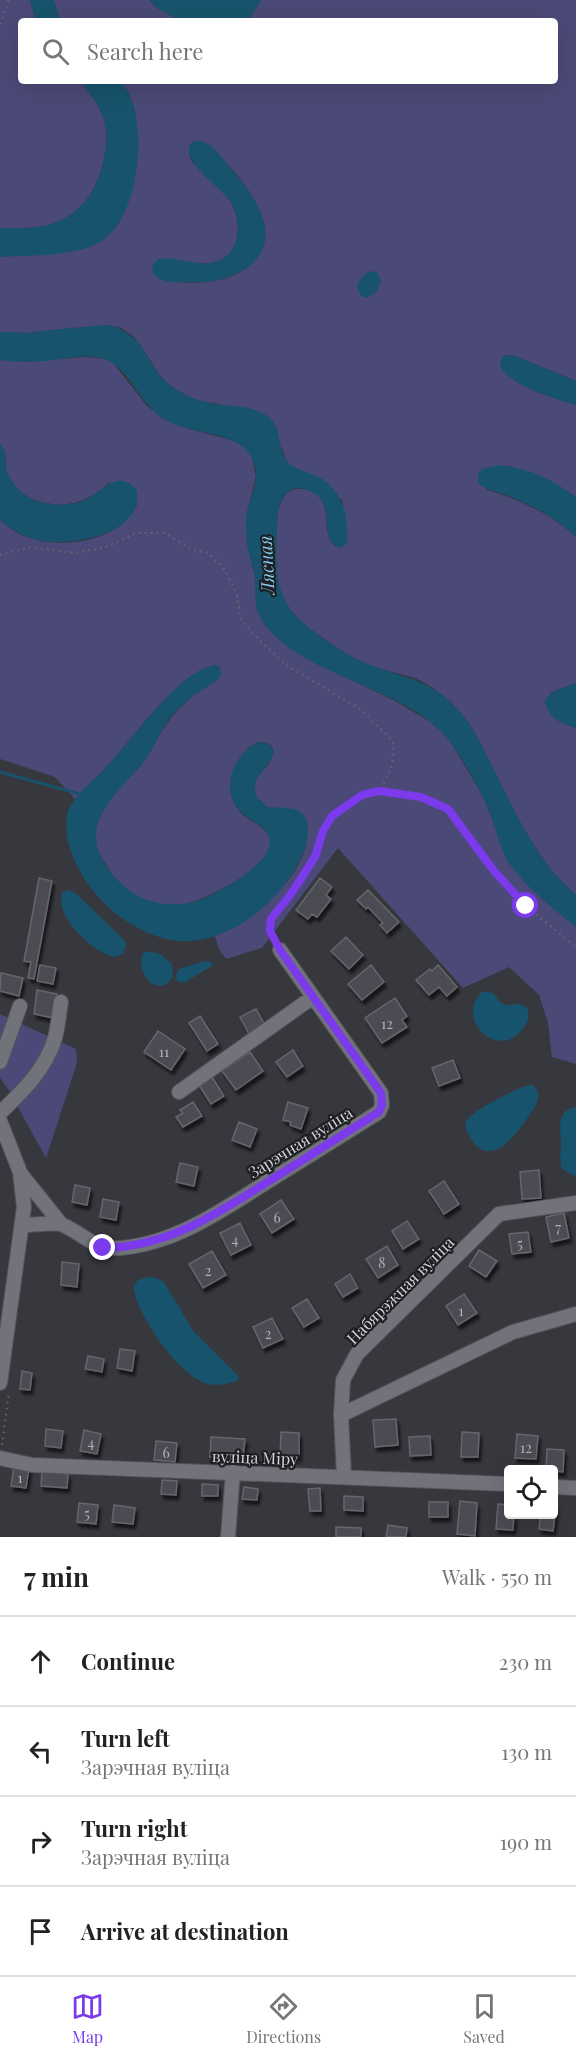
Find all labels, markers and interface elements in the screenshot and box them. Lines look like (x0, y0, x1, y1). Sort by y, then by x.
search box (18, 18, 558, 84)
icon: search (39, 35, 72, 68)
text: Search here (87, 36, 203, 66)
water label: Лясная (252, 535, 280, 597)
route start (512, 892, 538, 918)
house number: 12 (381, 1014, 393, 1033)
house number: 11 (159, 1042, 169, 1061)
street label: Зарэчная вуліца (244, 1102, 356, 1182)
house number: 6 (273, 1208, 281, 1227)
house number: 7 (555, 1218, 561, 1237)
house number: 4 (232, 1230, 239, 1249)
street label: Набярэжная вуліца (342, 1232, 458, 1348)
route end (89, 1234, 115, 1260)
house number: 5 (517, 1234, 523, 1253)
house number: 8 (378, 1253, 386, 1272)
house number: 2 (205, 1261, 212, 1280)
house number: 1 (458, 1301, 464, 1320)
house number: 2 (265, 1324, 272, 1343)
house number: 4 (88, 1433, 95, 1452)
house number: 12 (520, 1438, 532, 1457)
house number: 6 (162, 1443, 170, 1462)
street label: вуліца Міру (212, 1445, 298, 1469)
map controls (504, 1465, 558, 1519)
button: locate (504, 1465, 558, 1519)
house number: 1 (17, 1468, 23, 1487)
house number: 5 (84, 1504, 90, 1523)
text: 7 min (24, 1559, 89, 1594)
text: Walk · 550 m (442, 1563, 552, 1590)
icon: ahead (24, 1645, 57, 1678)
text: Continue (81, 1646, 175, 1676)
text: 230 m (499, 1648, 552, 1675)
text: Turn left (81, 1723, 170, 1753)
icon: left (24, 1735, 57, 1768)
text: 130 m (501, 1738, 552, 1765)
text: Зарэчная вуліца (81, 1753, 230, 1780)
text: Turn right (81, 1813, 187, 1843)
icon: right (24, 1825, 57, 1858)
text: 190 m (500, 1828, 552, 1855)
text: Зарэчная вуліца (81, 1843, 230, 1870)
icon: arrive (24, 1915, 57, 1948)
text: Arrive at destination (81, 1916, 289, 1946)
tab: Map (71, 1990, 104, 2047)
tab: Directions (246, 1990, 321, 2047)
tab: Saved (463, 1990, 505, 2047)

